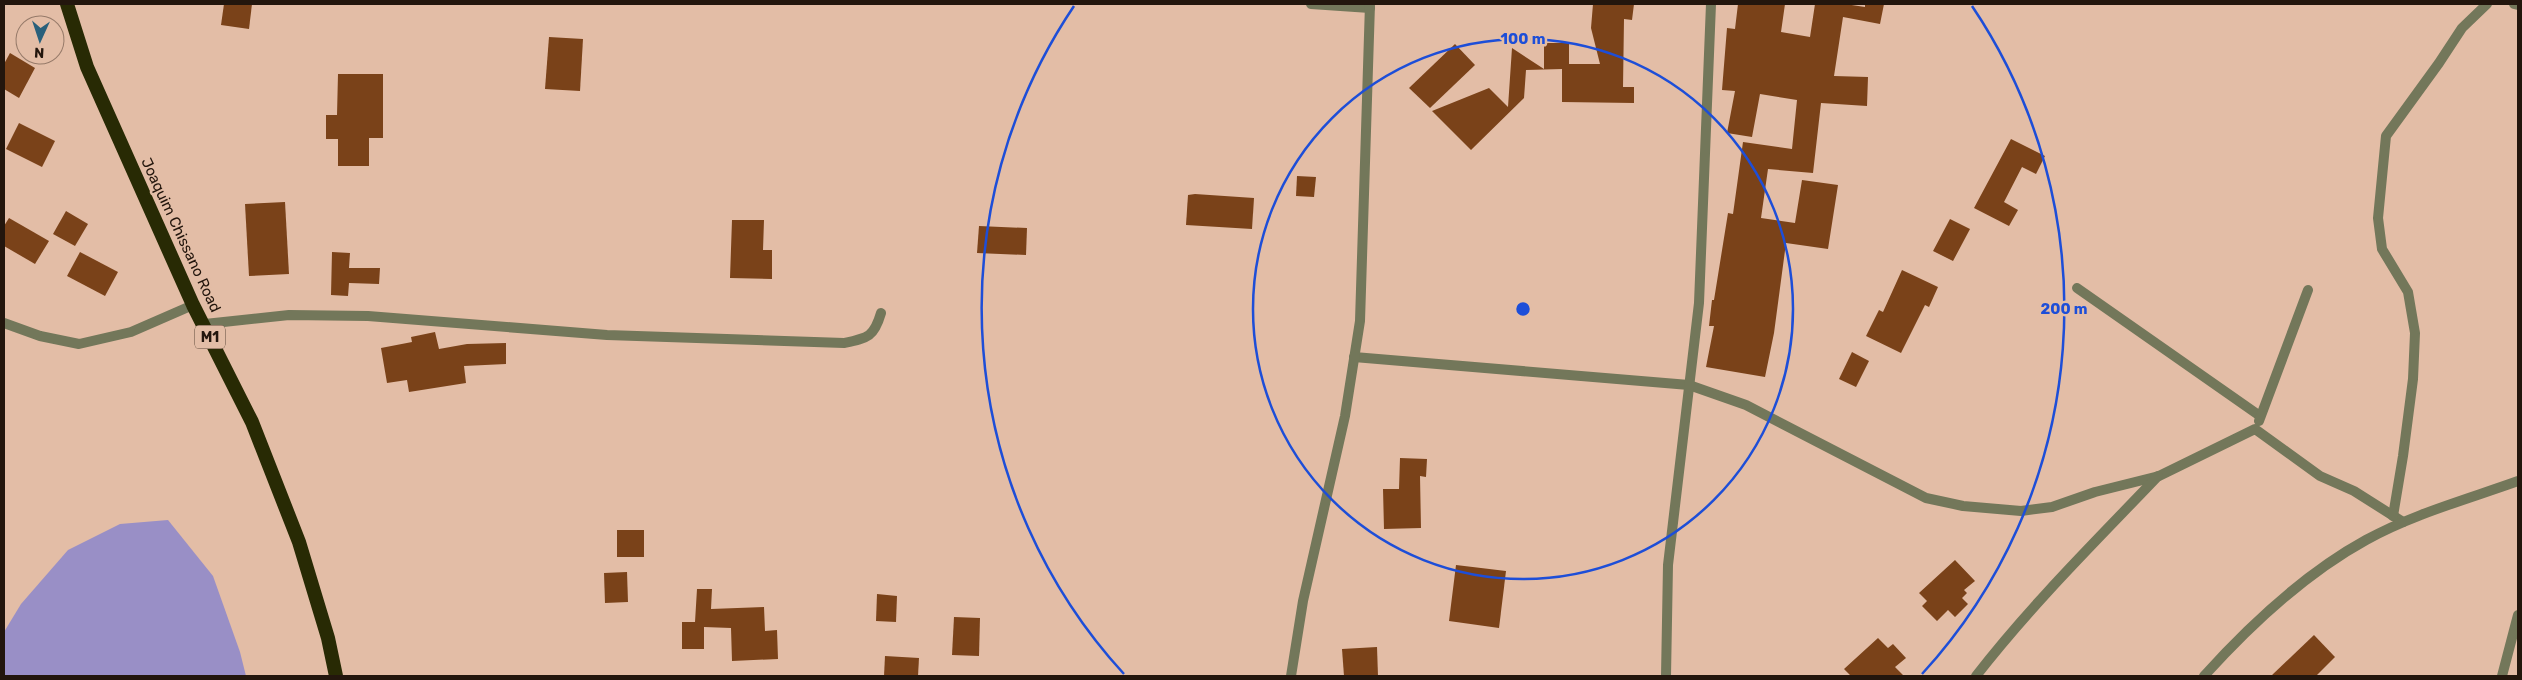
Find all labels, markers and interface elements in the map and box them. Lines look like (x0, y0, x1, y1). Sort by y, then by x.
north arrow (15, 15, 65, 65)
text: 100 m (1501, 30, 1545, 48)
text: N (34, 44, 45, 61)
street label: Joaquim Chissano Road (137, 155, 225, 315)
centre of rings (1514, 300, 1532, 318)
text: 200 m (2040, 300, 2088, 318)
road number: M1 (195, 326, 225, 348)

